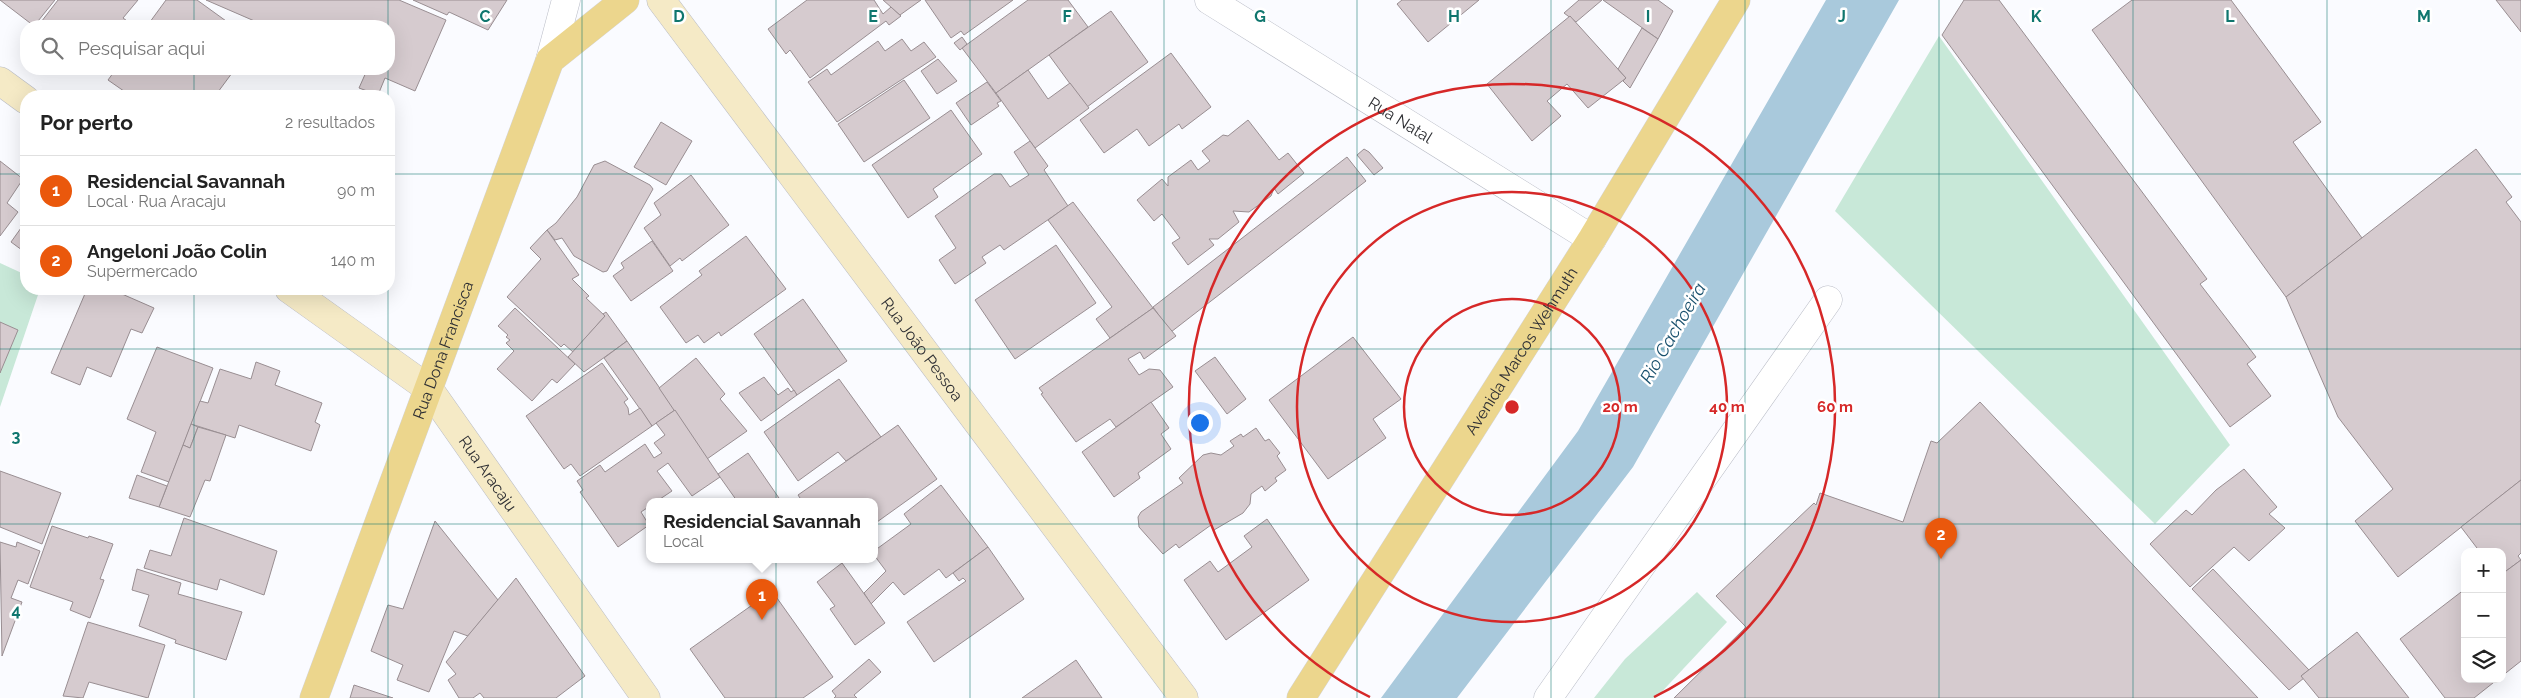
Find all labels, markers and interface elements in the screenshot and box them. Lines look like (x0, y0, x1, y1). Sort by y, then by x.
text: C (480, 7, 491, 26)
text: D (673, 7, 685, 26)
text: E (868, 7, 878, 26)
text: F (1062, 7, 1072, 26)
text: G (1254, 7, 1266, 26)
text: H (1448, 7, 1460, 26)
text: I (1646, 7, 1650, 26)
text: J (1838, 7, 1846, 26)
text: K (2031, 7, 2042, 26)
text: L (2225, 7, 2235, 26)
text: M (2417, 7, 2431, 26)
search box (20, 20, 395, 75)
icon: search (38, 34, 66, 62)
text: Pesquisar aqui (78, 37, 205, 59)
street label: Rua Natal (1365, 93, 1437, 148)
text: Por perto (40, 110, 133, 135)
text: 2 resultados (285, 113, 375, 132)
text: Residencial Savannah (87, 170, 285, 192)
text: 1 (52, 181, 60, 200)
text: 90 m (337, 181, 375, 200)
text: Local · Rua Aracaju (87, 192, 226, 211)
text: Angeloni João Colin (87, 240, 267, 262)
text: 2 (51, 251, 61, 270)
text: 140 m (331, 251, 375, 270)
text: Supermercado (87, 262, 198, 281)
street label: Avenida Marcos Wehmuth (1461, 264, 1582, 438)
street label: Rua Dona Francisca (409, 279, 477, 422)
water label: Rio Cachoeira (1635, 279, 1710, 387)
street label: Rua João Pessoa (877, 294, 967, 405)
centre of rings (1503, 398, 1521, 416)
text: 20 m (1602, 398, 1638, 416)
text: 40 m (1709, 398, 1745, 416)
text: 60 m (1817, 398, 1853, 416)
your location (1187, 410, 1213, 436)
text: 3 (12, 427, 21, 446)
street label: Rua Aracaju (455, 432, 521, 515)
popup (646, 498, 878, 563)
text: Residencial Savannah (663, 510, 861, 532)
pin: 2 (1925, 518, 1957, 559)
text: Local (663, 532, 703, 551)
map controls (2461, 548, 2506, 683)
button: + (2461, 548, 2506, 593)
pin: 1 (746, 579, 778, 620)
button: − (2461, 593, 2506, 638)
text: 4 (11, 601, 21, 620)
button: layers (2461, 638, 2506, 683)

